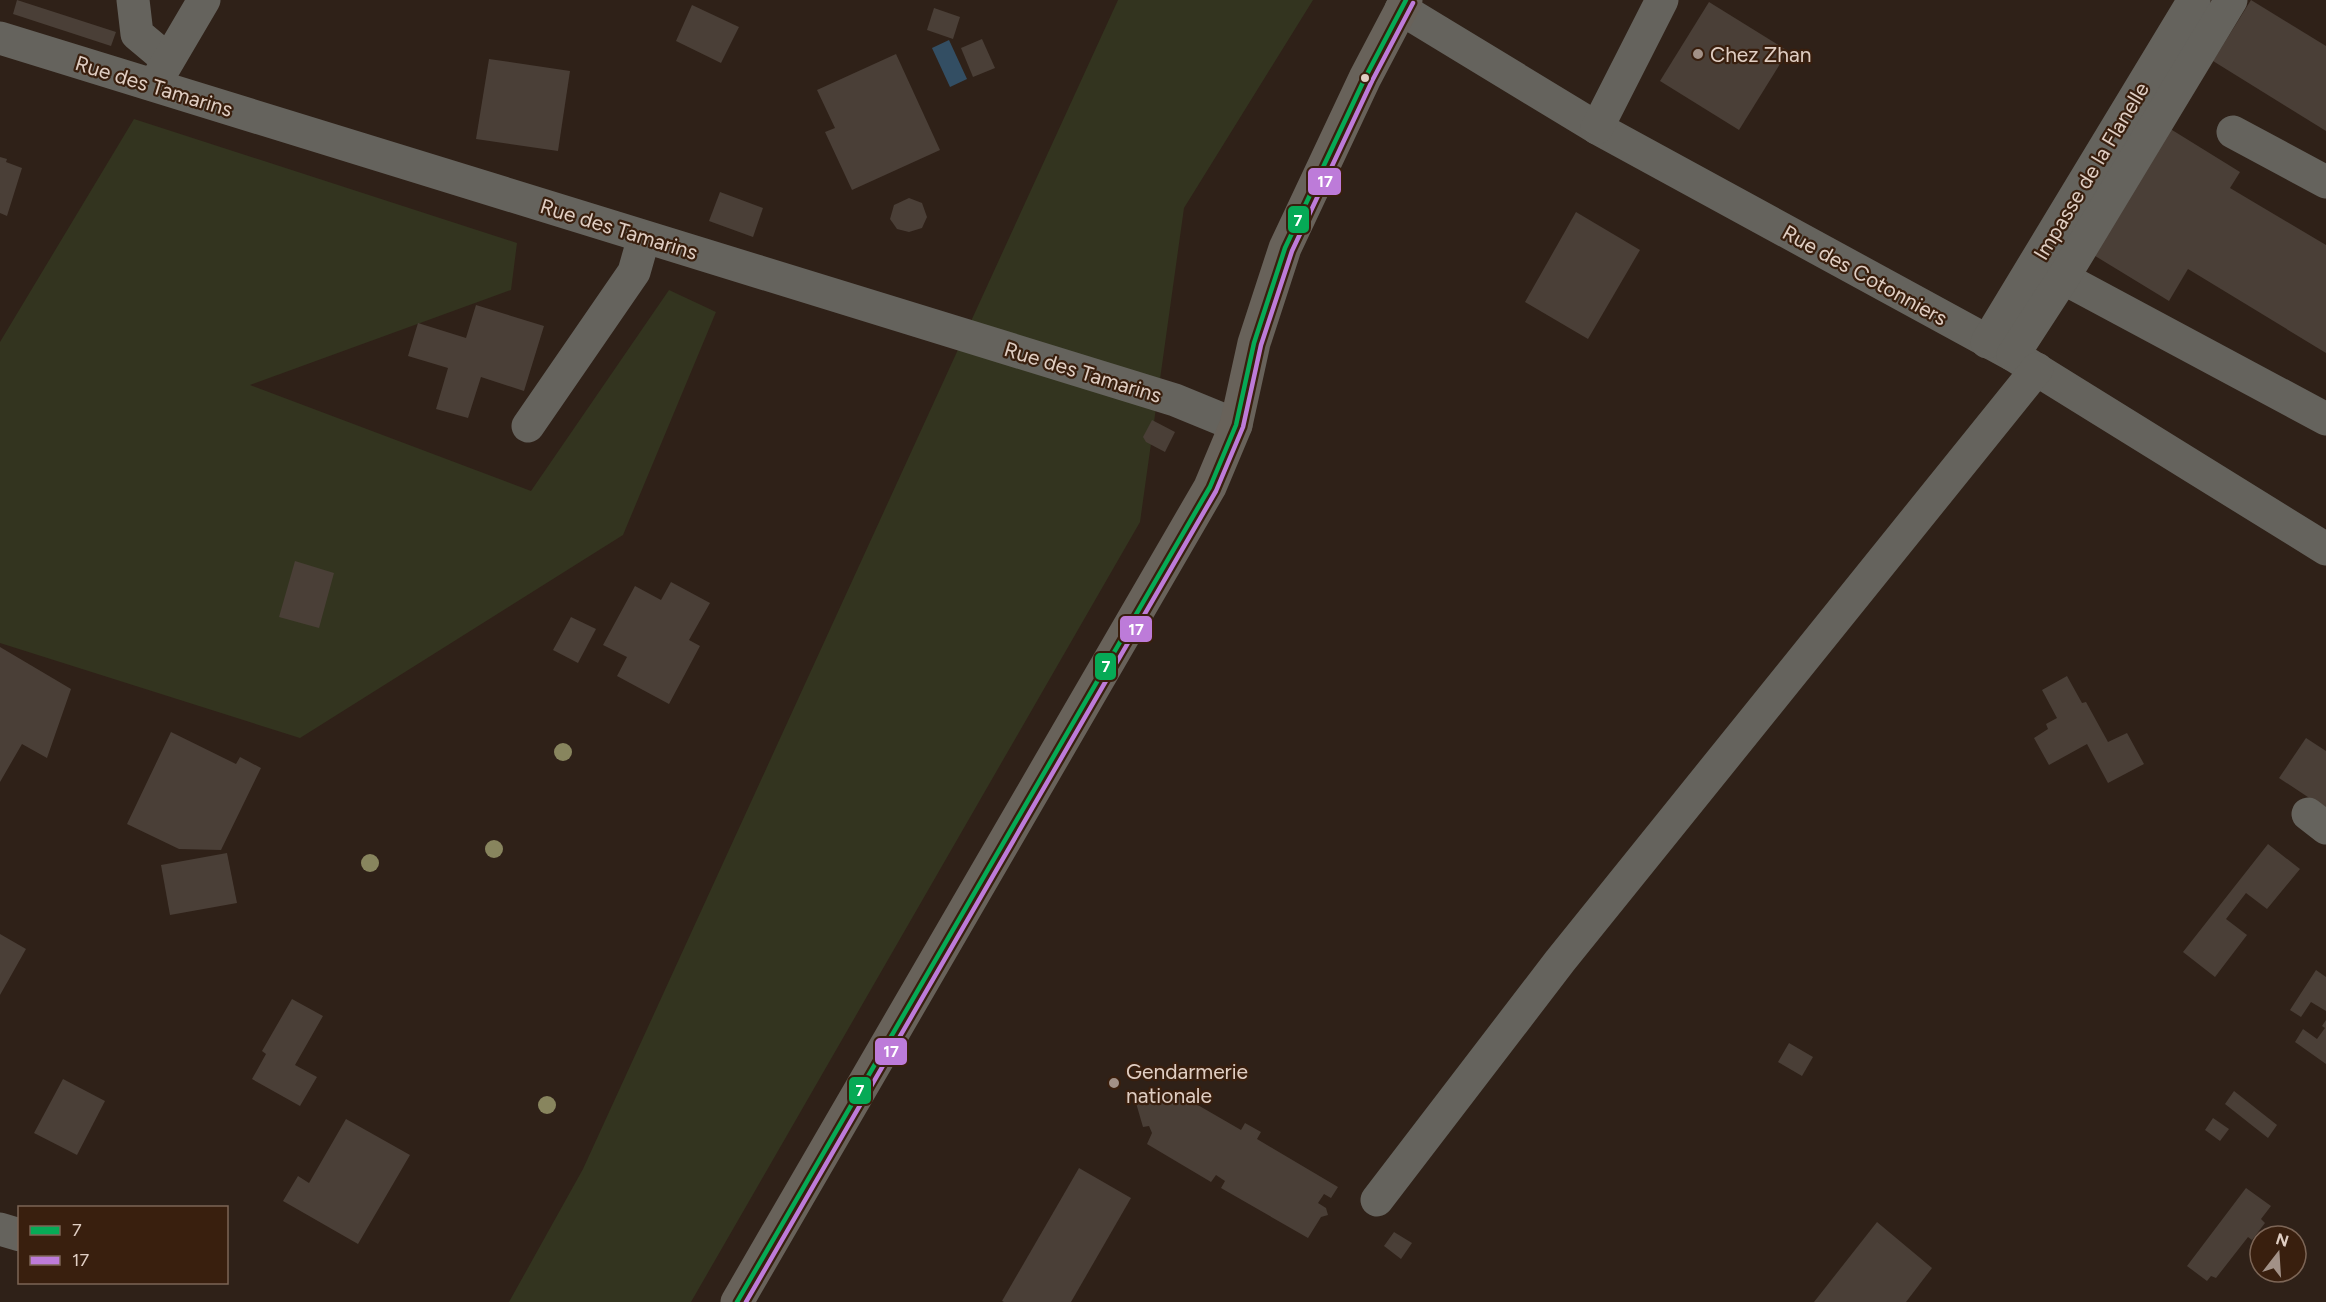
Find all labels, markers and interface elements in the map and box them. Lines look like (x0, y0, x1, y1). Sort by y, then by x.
place label: Chez Zhan (1710, 42, 1811, 67)
marker: Chez Zhan (1691, 47, 1705, 61)
street label: Rue des Tamarins (72, 50, 236, 122)
unlabelled marker (1359, 72, 1371, 84)
street label: Impasse de la Flanelle (2028, 78, 2154, 264)
line badge: 17 (1307, 167, 1342, 196)
text: 17 (1317, 172, 1333, 191)
street label: Rue des Tamarins (537, 193, 701, 265)
line badge: 7 (1287, 205, 1310, 234)
text: 7 (1294, 211, 1303, 230)
street label: Rue des Cotonniers (1778, 219, 1952, 331)
street label: Rue des Tamarins (1001, 336, 1165, 408)
line badge: 17 (1119, 615, 1153, 643)
text: 17 (1128, 620, 1144, 639)
line badge: 7 (1094, 652, 1117, 681)
text: 7 (1102, 657, 1111, 676)
line badge: 17 (874, 1037, 908, 1066)
text: 17 (883, 1042, 899, 1061)
place label: Gendarmerie nationale (1126, 1059, 1248, 1108)
line badge: 7 (848, 1076, 872, 1105)
marker: Gendarmerie nationale (1107, 1076, 1121, 1090)
text: 7 (856, 1081, 865, 1100)
legend (18, 1206, 228, 1284)
text: 7 (72, 1219, 82, 1241)
north arrow (2248, 1224, 2308, 1284)
text: N (2274, 1229, 2291, 1251)
text: 17 (72, 1249, 89, 1271)

